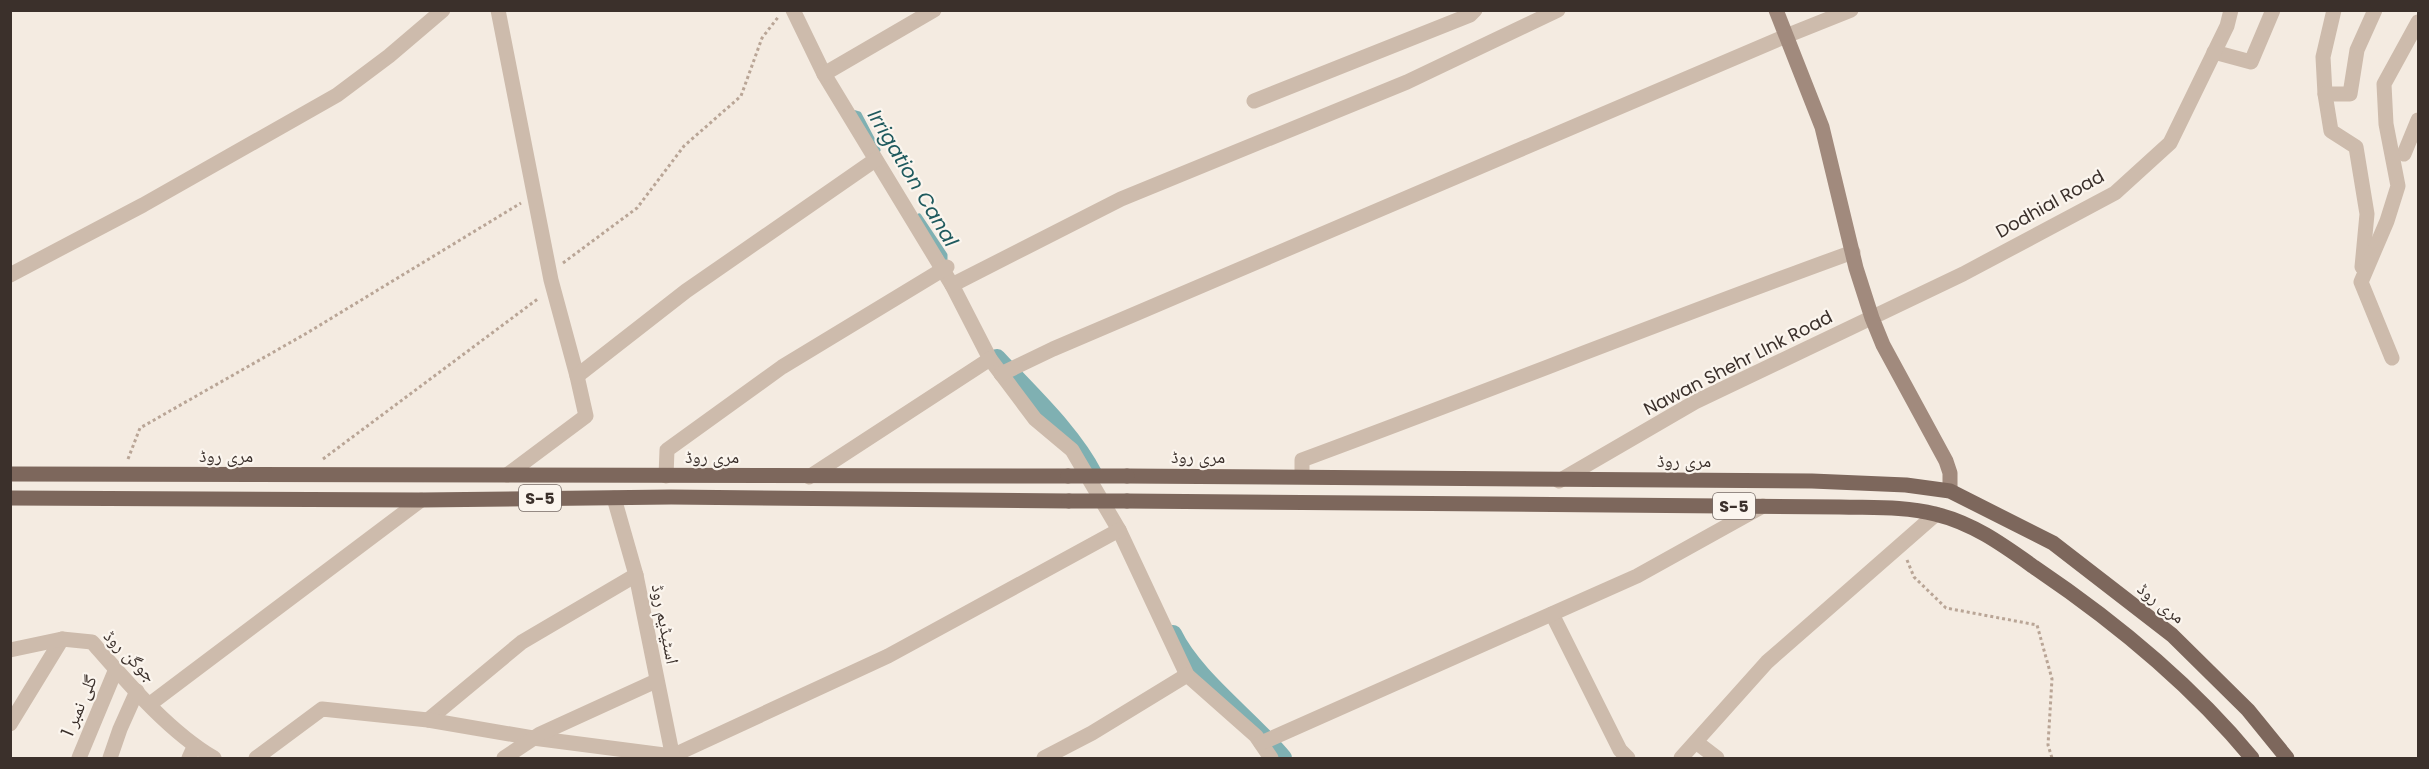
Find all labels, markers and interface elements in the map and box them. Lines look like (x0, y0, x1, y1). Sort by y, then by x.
water label: Irrigation Canal (861, 104, 965, 252)
street label: Dodhial Road (1991, 163, 2109, 244)
street label: Nawan Shehr LInk Road (1639, 304, 1837, 421)
street label: مری روڈ (199, 443, 253, 468)
street label: مری روڈ (685, 444, 739, 469)
street label: مری روڈ (1171, 444, 1225, 469)
street label: مری روڈ (1657, 448, 1711, 473)
road number: S-5 (519, 485, 561, 511)
road number: S-5 (1713, 493, 1755, 519)
street label: مری روڈ (2132, 576, 2190, 629)
street label: اسٹیڈیم روڈ (645, 582, 685, 666)
street label: جوگن روڈ (98, 624, 162, 688)
street label: گلی نمبر 1 (54, 671, 103, 740)

